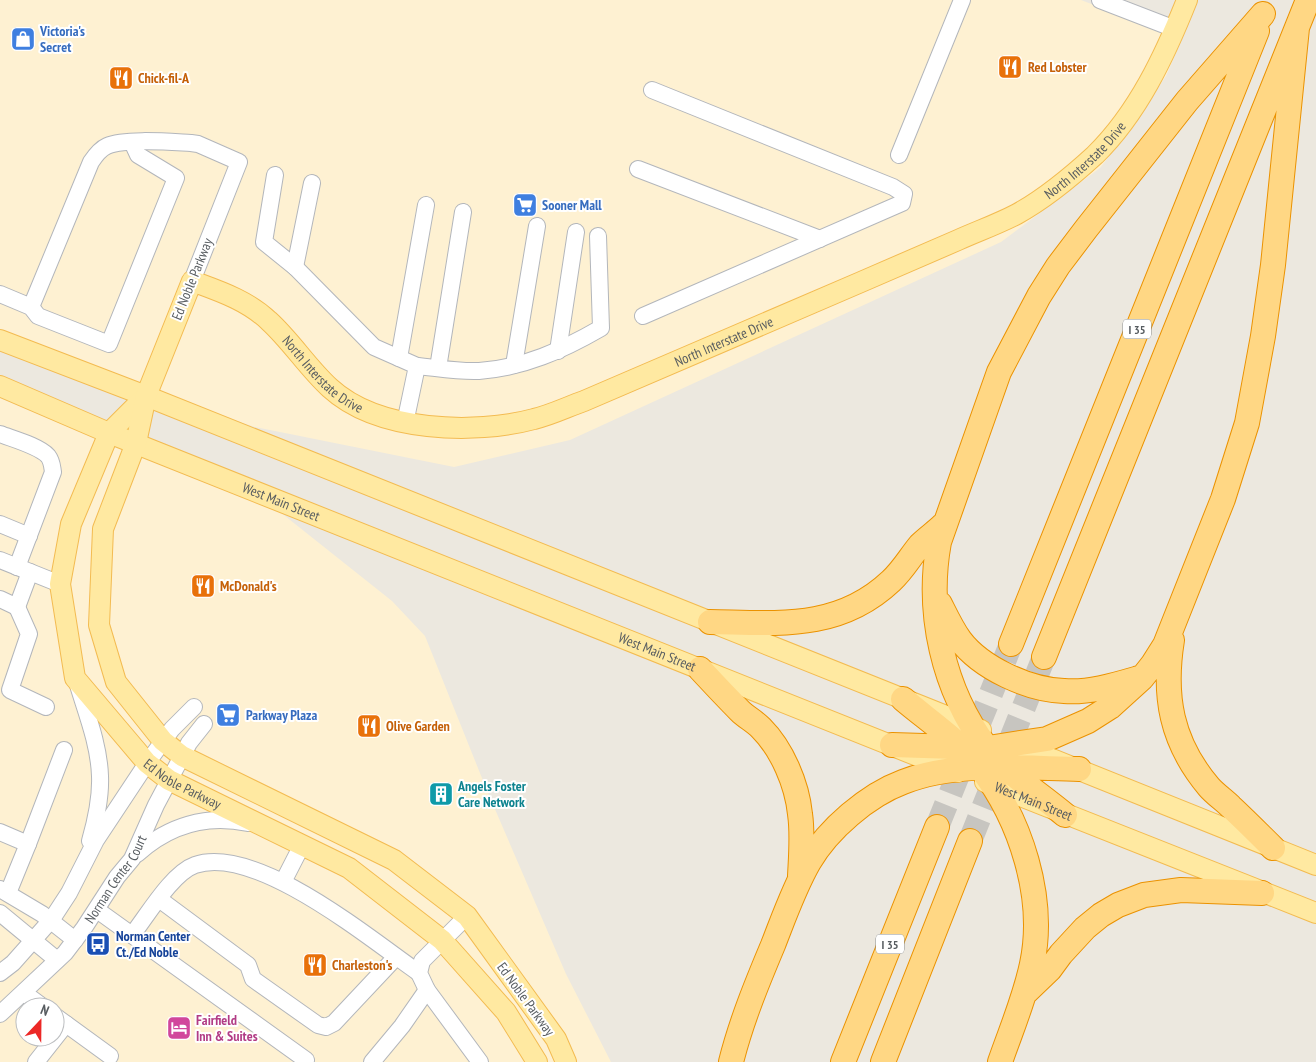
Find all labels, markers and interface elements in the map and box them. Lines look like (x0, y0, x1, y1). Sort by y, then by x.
place label: Victoria's Secret (39, 22, 85, 56)
shop icon: Victoria's Secret (10, 26, 36, 52)
restaurant icon: Red Lobster (997, 54, 1023, 80)
place label: Red Lobster (1028, 58, 1088, 76)
restaurant icon: Chick-fil-A (108, 65, 134, 91)
place label: Chick-fil-A (138, 69, 190, 87)
street label: North Interstate Drive (1041, 118, 1130, 203)
supermarket icon: Sooner Mall (512, 192, 538, 218)
place label: Sooner Mall (542, 196, 602, 214)
street label: Ed Noble Parkway (167, 235, 217, 323)
street label: North Interstate Drive (672, 312, 776, 371)
road number: I 35 (1123, 320, 1151, 338)
street label: North Interstate Drive (279, 332, 366, 417)
street label: West Main Street (240, 478, 323, 525)
restaurant icon: McDonald's (190, 573, 216, 599)
place label: McDonald's (220, 577, 277, 595)
street label: West Main Street (616, 628, 699, 676)
supermarket icon: Parkway Plaza (215, 702, 241, 728)
place label: Parkway Plaza (246, 706, 317, 724)
restaurant icon: Olive Garden (356, 713, 382, 739)
place label: Olive Garden (386, 717, 450, 735)
street label: Ed Noble Parkway (140, 755, 225, 813)
place label: Angels Foster Care Network (457, 777, 527, 811)
street label: West Main Street (992, 778, 1075, 825)
building icon: Angels Foster Care Network (428, 781, 454, 807)
street label: Norman Center Court (81, 832, 151, 927)
place label: Norman Center Ct./Ed Noble (116, 927, 191, 961)
bus stop icon: Norman Center Ct./Ed Noble (85, 931, 111, 957)
road number: I 35 (876, 934, 904, 954)
restaurant icon: Charleston's (302, 952, 328, 978)
place label: Charleston's (332, 956, 393, 974)
street label: Ed Noble Parkway (493, 959, 559, 1040)
north arrow (15, 997, 65, 1047)
text: N (38, 1000, 52, 1020)
place label: Fairfield Inn & Suites (196, 1011, 258, 1045)
hotel icon: Fairfield Inn & Suites (166, 1015, 192, 1041)

